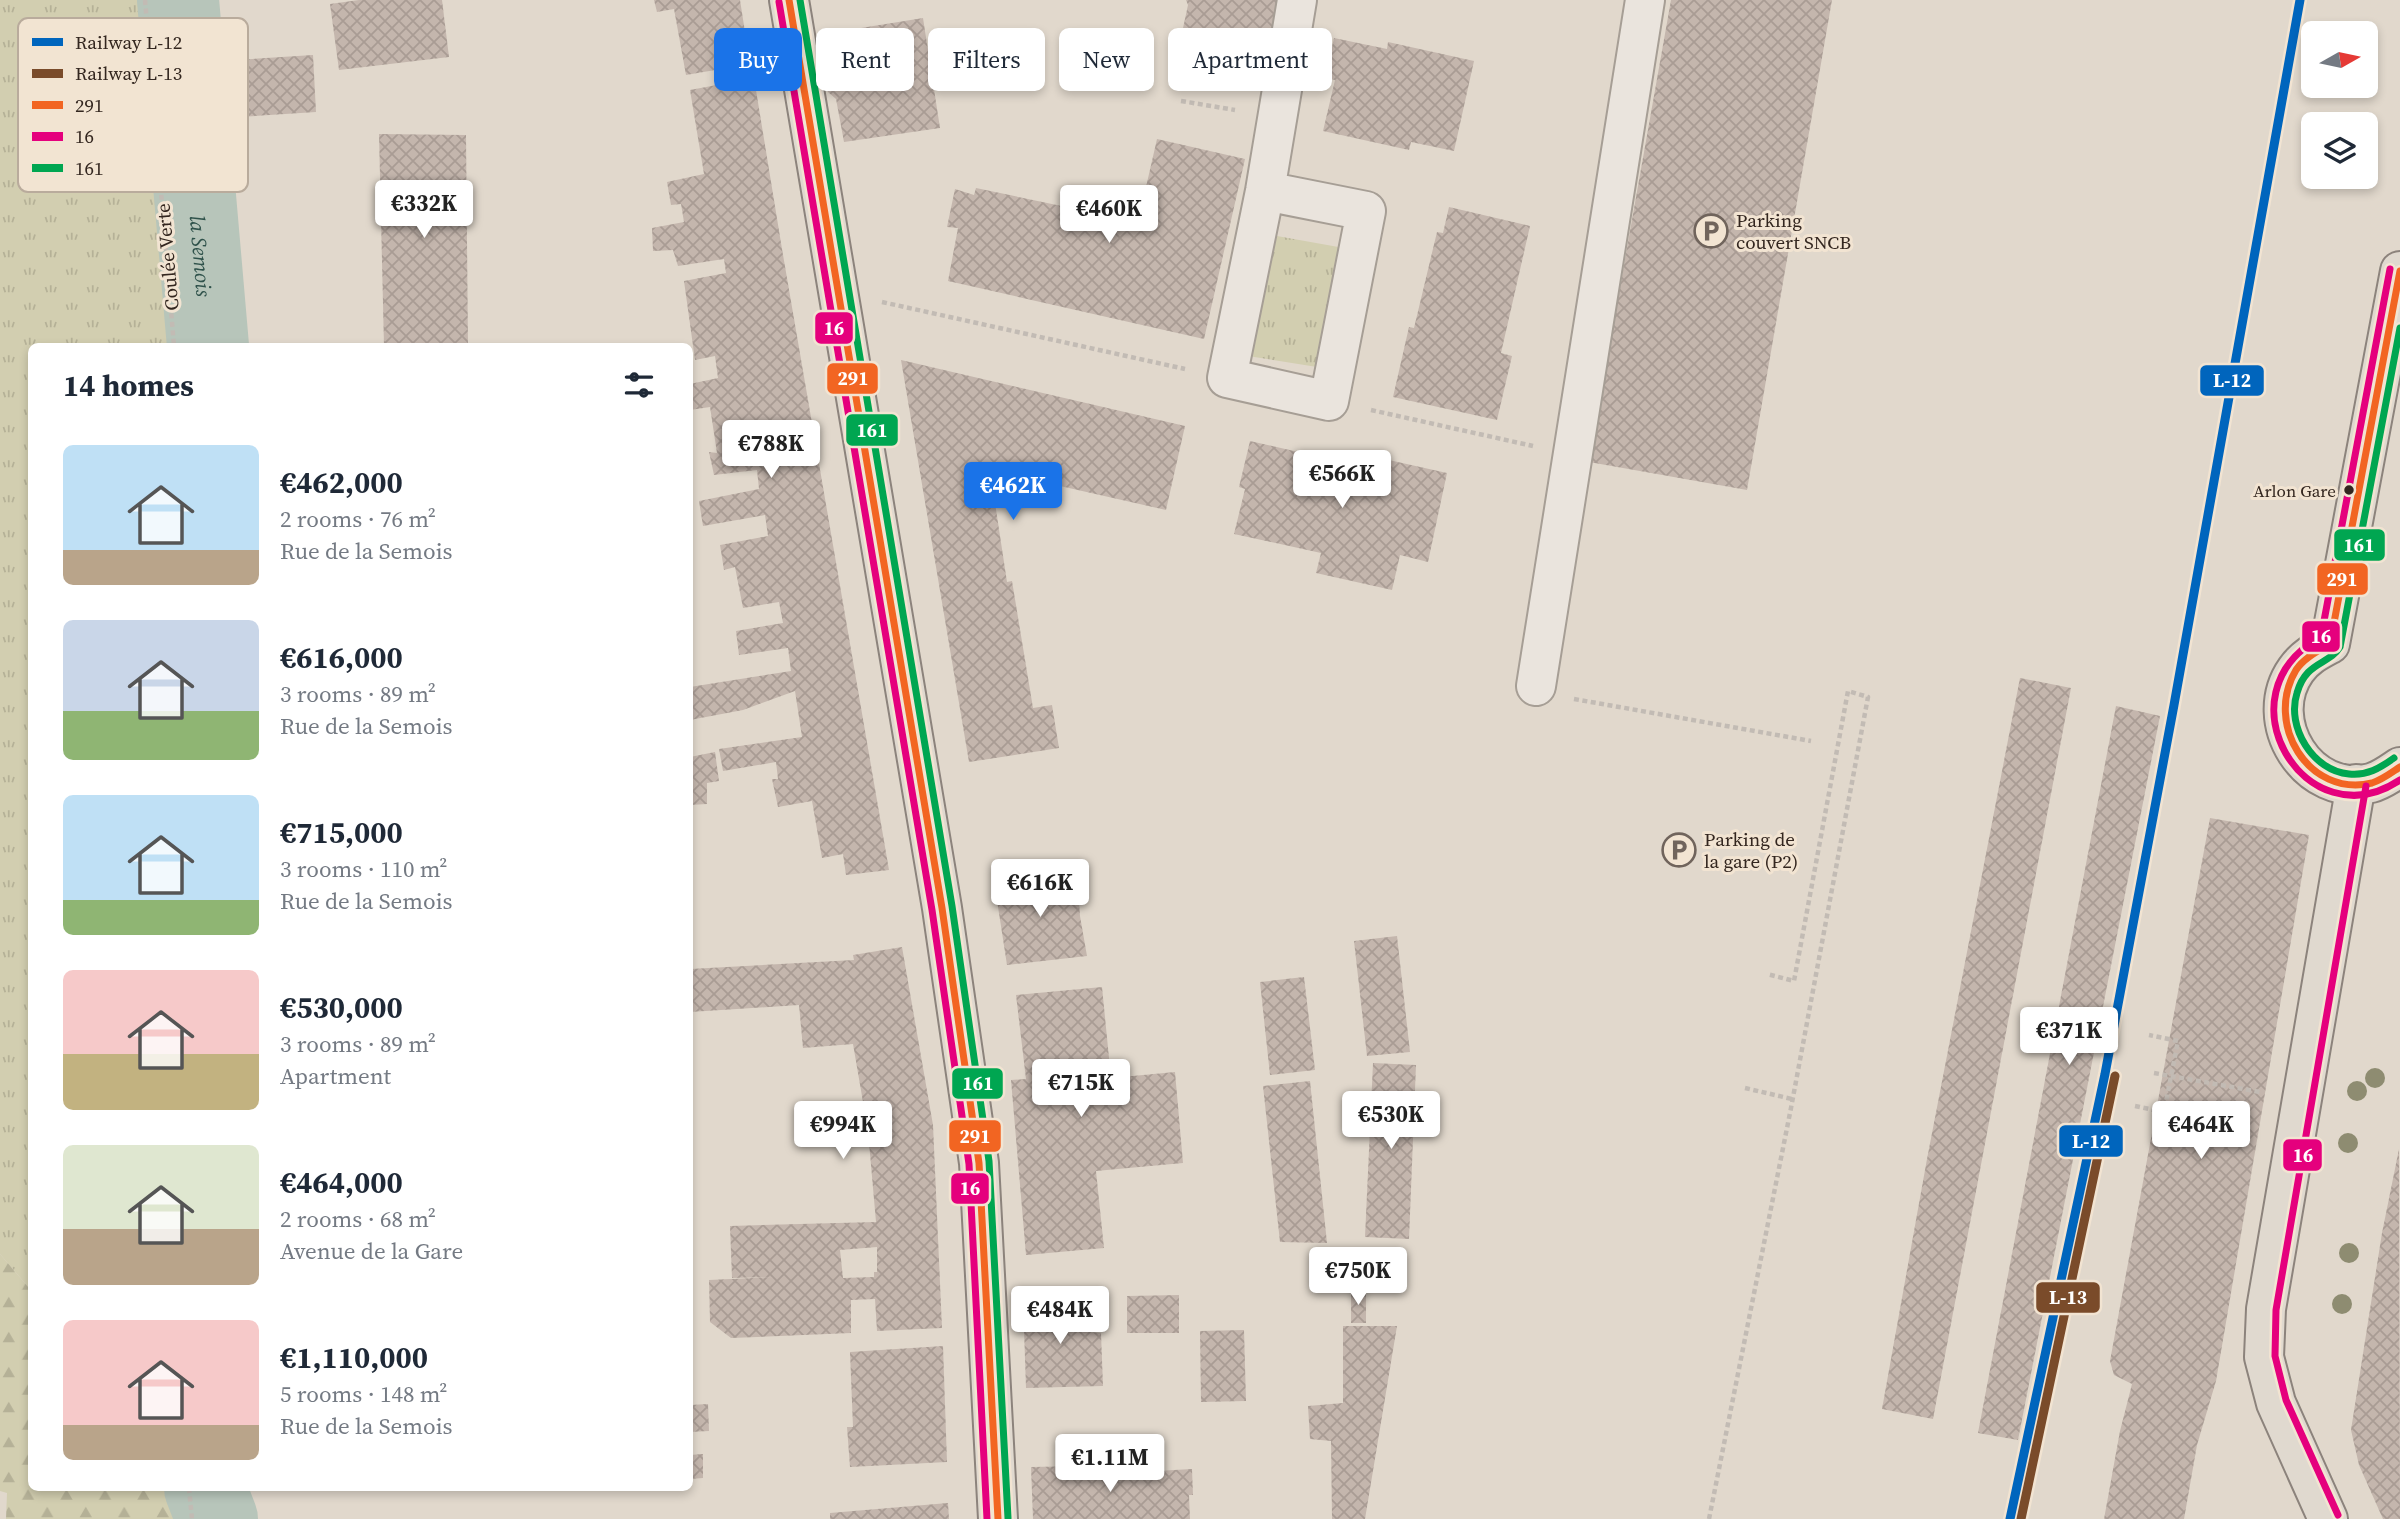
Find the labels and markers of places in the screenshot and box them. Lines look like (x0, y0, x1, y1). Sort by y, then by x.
pin: €332K (375, 180, 473, 240)
pin: €460K (1060, 186, 1158, 245)
place label: Parking couvert SNCB (1736, 207, 1851, 255)
parking icon: Parking couvert SNCB (1692, 212, 1730, 250)
pin: €788K (722, 420, 820, 480)
pin: €566K (1293, 450, 1391, 510)
pin: €462K (964, 462, 1062, 522)
place label: Arlon Gare (2253, 479, 2336, 503)
marker: Arlon Gare (2342, 483, 2356, 497)
place label: Parking de la gare (P2) (1704, 826, 1798, 874)
parking icon: Parking de la gare (P2) (1660, 831, 1698, 869)
pin: €616K (991, 860, 1089, 919)
pin: €371K (2020, 1007, 2118, 1067)
pin: €715K (1032, 1060, 1130, 1119)
pin: €530K (1342, 1092, 1440, 1151)
pin: €994K (794, 1102, 892, 1161)
pin: €464K (2152, 1102, 2250, 1161)
pin: €750K (1309, 1248, 1407, 1307)
pin: €484K (1011, 1286, 1109, 1346)
pin: €1.11M (1053, 1434, 1167, 1494)

